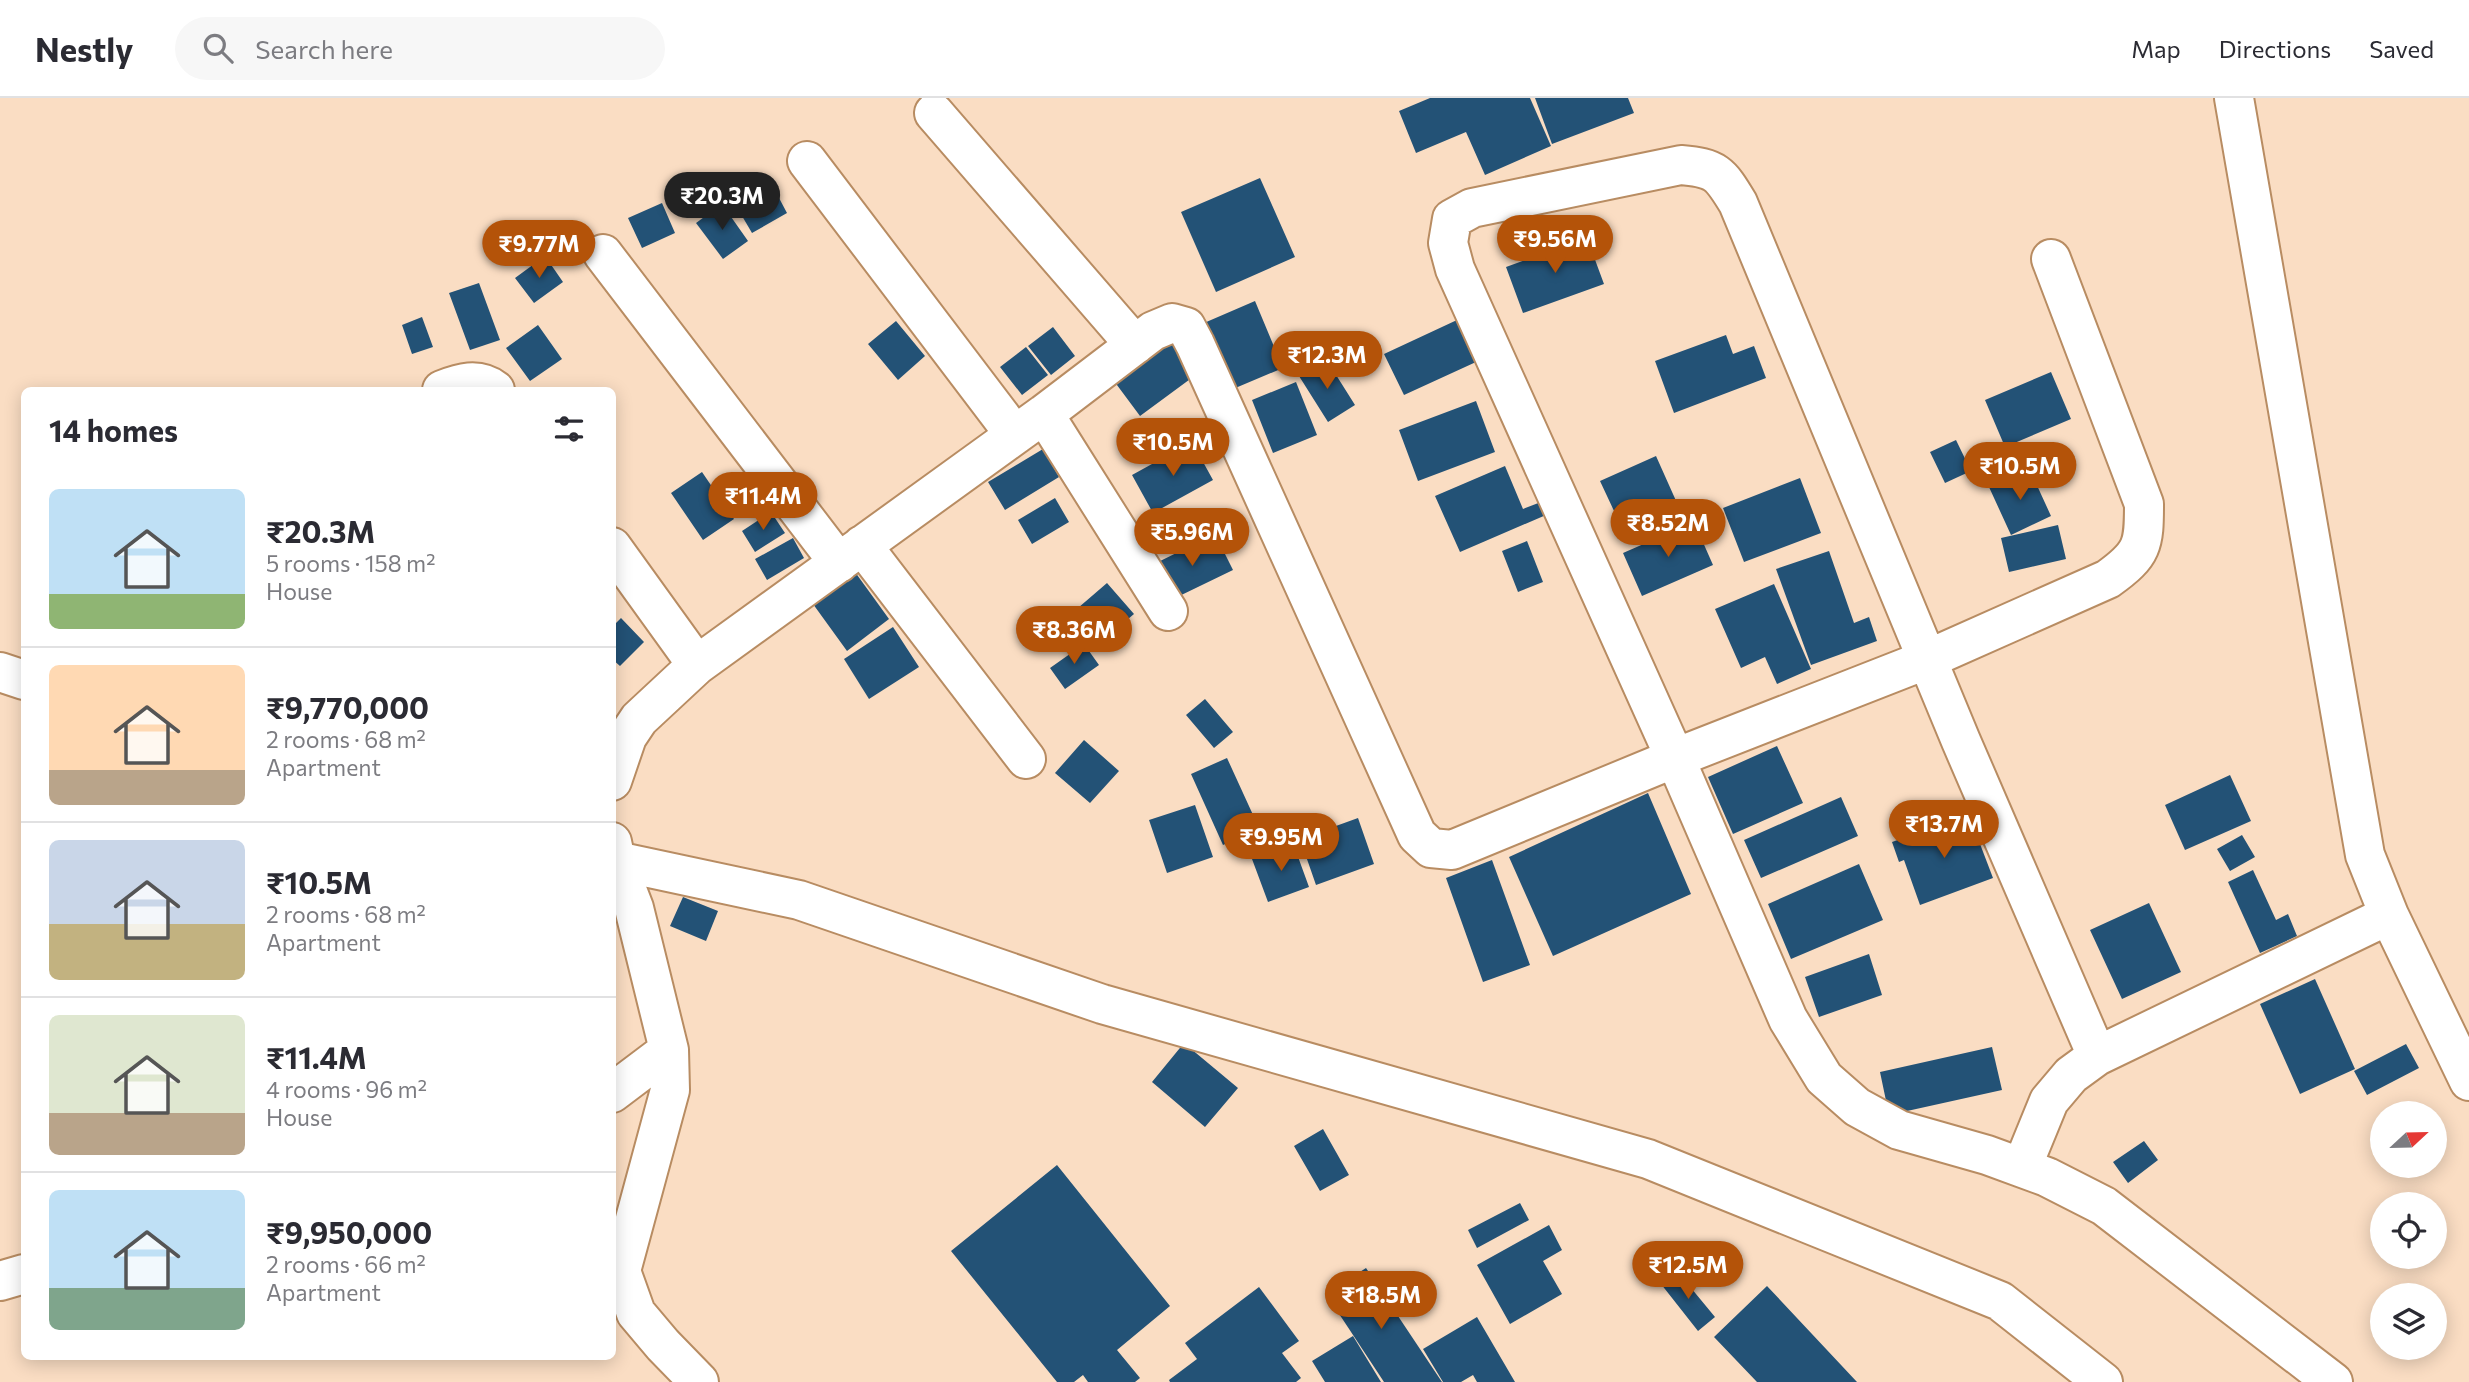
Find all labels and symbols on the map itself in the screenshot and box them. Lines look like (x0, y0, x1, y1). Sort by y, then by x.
pin: ₹20.3M (665, 172, 779, 232)
pin: ₹9.56M (1498, 216, 1612, 275)
pin: ₹9.77M (482, 220, 596, 280)
pin: ₹12.3M (1270, 331, 1384, 391)
pin: ₹10.5M (1116, 418, 1230, 478)
pin: ₹10.5M (1963, 442, 2077, 502)
pin: ₹11.4M (706, 472, 820, 532)
pin: ₹8.52M (1611, 500, 1725, 559)
pin: ₹5.96M (1135, 508, 1249, 568)
pin: ₹8.36M (1017, 606, 1131, 666)
pin: ₹13.7M (1887, 800, 2001, 860)
pin: ₹9.95M (1224, 814, 1338, 873)
north arrow (2370, 1101, 2446, 1178)
pin: ₹12.5M (1631, 1242, 1745, 1301)
pin: ₹18.5M (1324, 1272, 1438, 1331)

